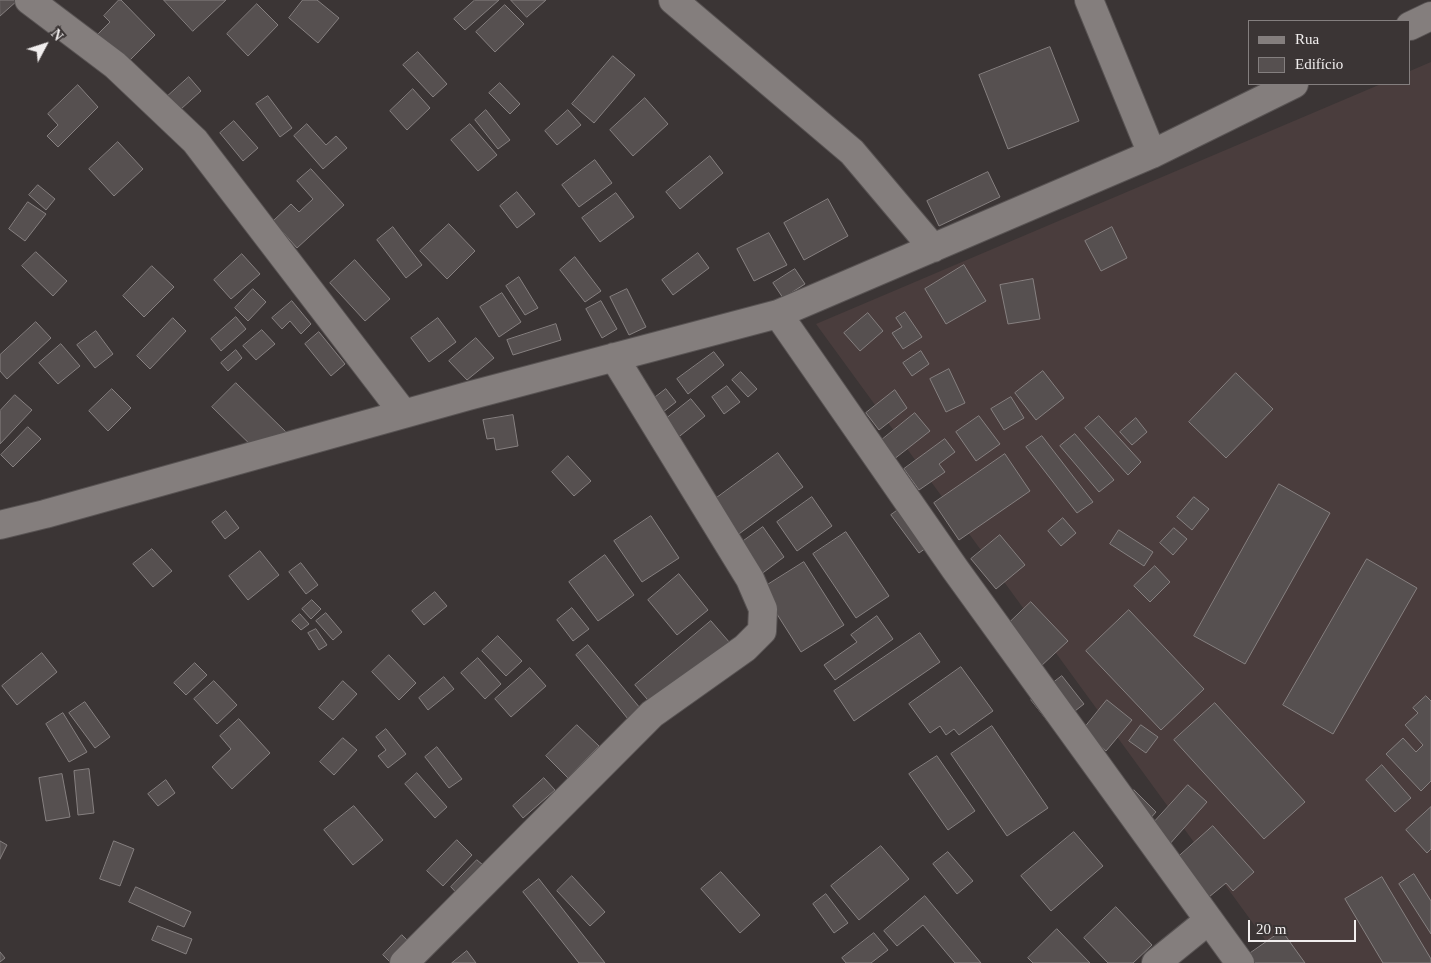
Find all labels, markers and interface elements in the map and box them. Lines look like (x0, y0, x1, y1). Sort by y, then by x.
north arrow (20, 20, 70, 70)
legend (1248, 20, 1411, 85)
text: N (48, 26, 66, 44)
text: Rua (1295, 31, 1319, 47)
text: Edifício (1295, 56, 1343, 72)
scale bar (1251, 910, 1358, 942)
text: 20 m (1256, 921, 1286, 937)

